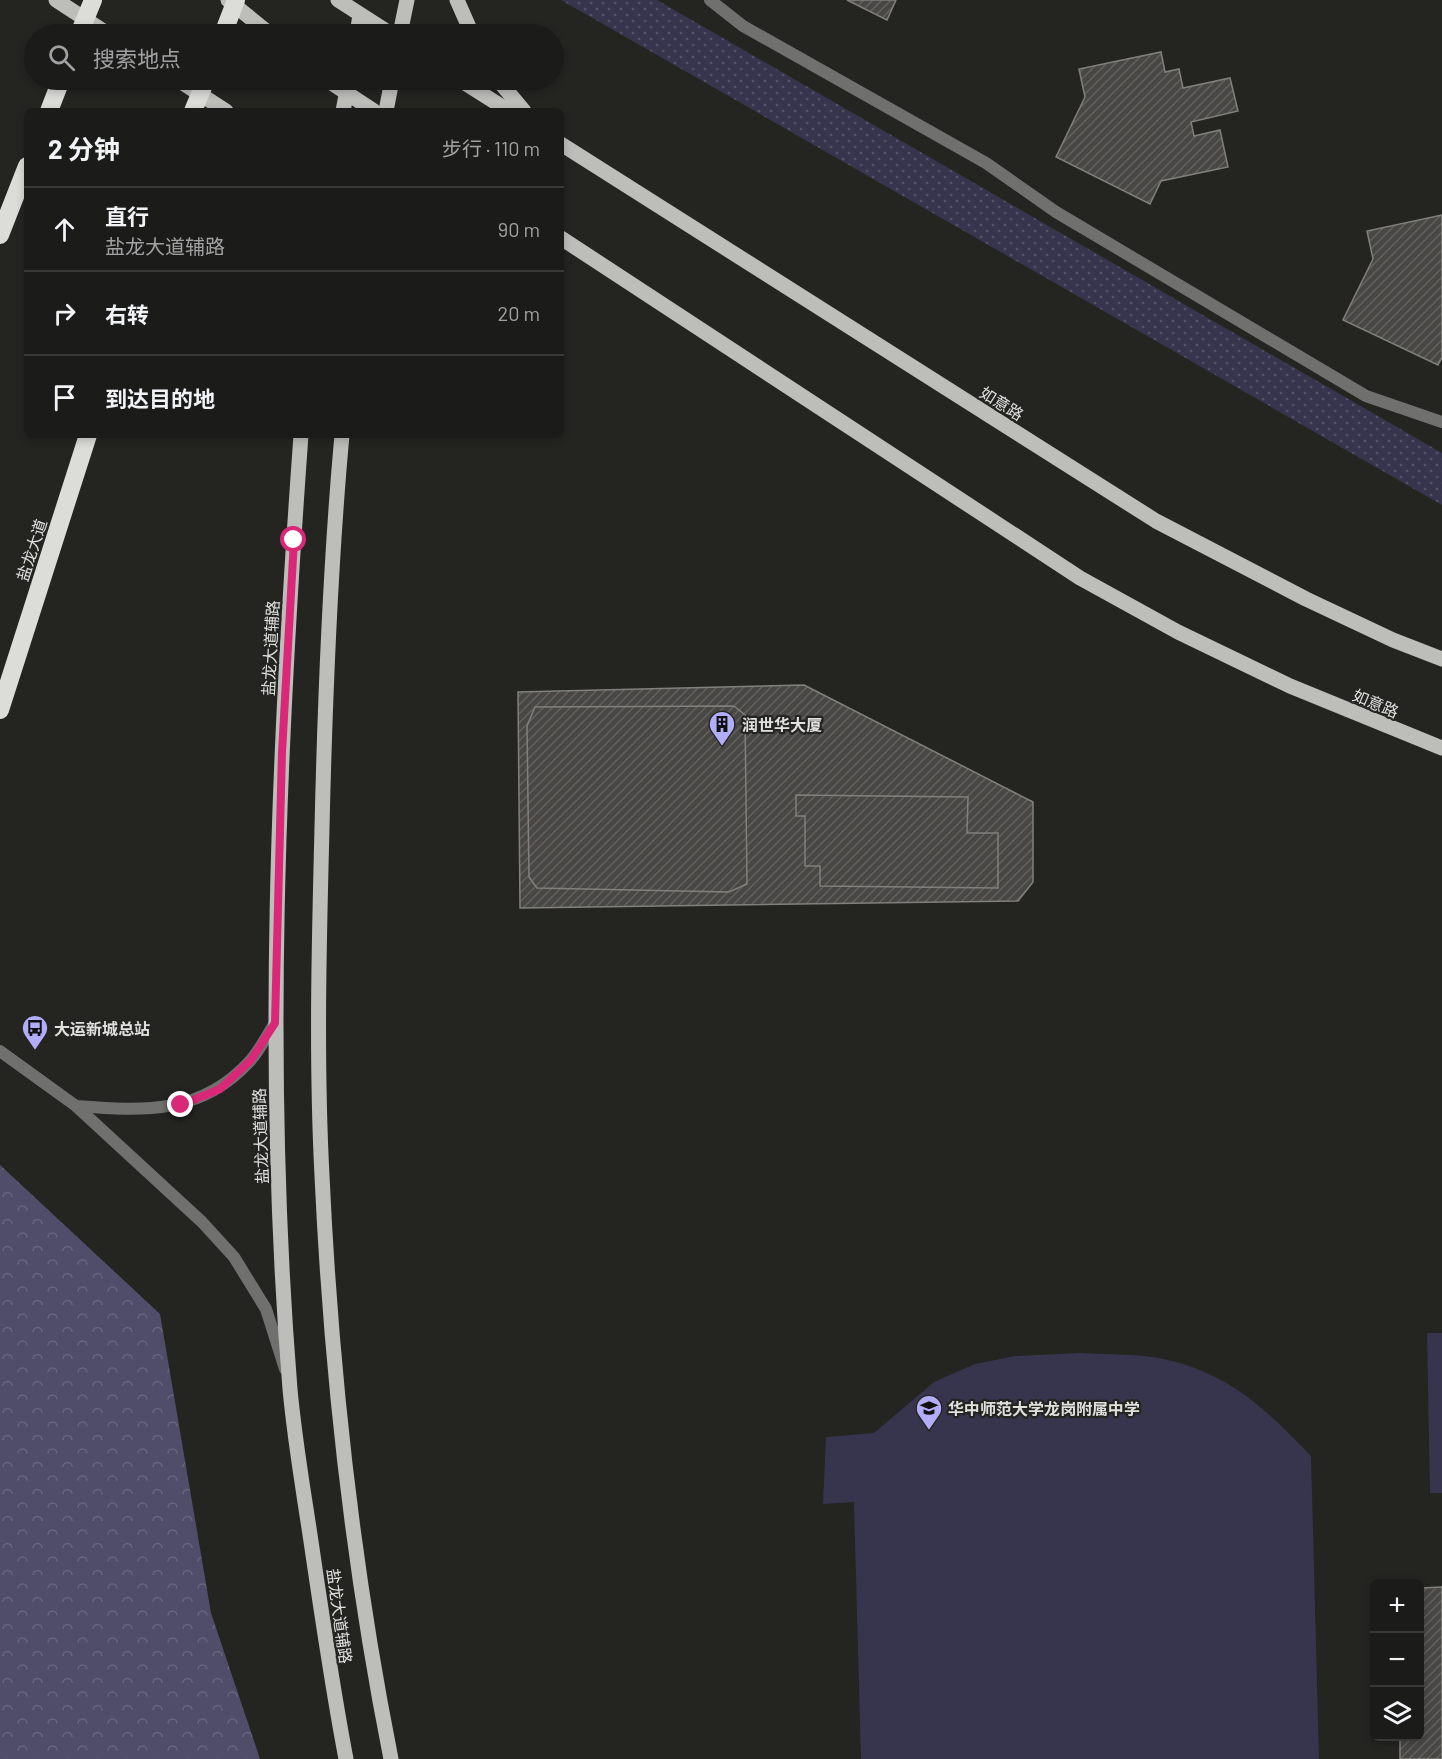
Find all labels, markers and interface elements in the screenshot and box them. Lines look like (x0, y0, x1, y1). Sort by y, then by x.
search box (24, 24, 564, 90)
icon: search (45, 41, 78, 74)
text: 搜索地点 (93, 45, 181, 71)
text: 2 分钟 (48, 133, 120, 164)
text: 步行 · 110 m (442, 136, 540, 160)
text: 直行 (105, 203, 149, 229)
icon: ahead (48, 213, 81, 246)
text: 90 m (498, 217, 540, 241)
text: 盐龙大道辅路 (105, 234, 225, 258)
icon: right (48, 297, 81, 330)
text: 右转 (105, 301, 149, 327)
text: 20 m (497, 301, 540, 325)
icon: arrive (48, 381, 81, 414)
street label: 如意路 (977, 382, 1027, 424)
text: 到达目的地 (105, 385, 215, 411)
street label: 盐龙大道 (12, 517, 50, 583)
route start (280, 526, 306, 552)
street label: 盐龙大道辅路 (258, 600, 282, 696)
street label: 如意路 (1350, 685, 1402, 721)
building icon: 润世华大厦 (707, 709, 737, 747)
place label: 润世华大厦 (742, 715, 822, 734)
bus stop icon: 大运新城总站 (20, 1013, 50, 1051)
place label: 大运新城总站 (54, 1019, 150, 1038)
street label: 盐龙大道辅路 (249, 1088, 271, 1184)
route end (167, 1091, 193, 1117)
school or university icon: 华中师范大学龙岗附属中学 (914, 1393, 944, 1431)
place label: 华中师范大学龙岗附属中学 (948, 1399, 1140, 1418)
street label: 盐龙大道辅路 (324, 1567, 356, 1665)
map controls (1370, 1579, 1424, 1741)
button: + (1370, 1579, 1424, 1633)
button: − (1370, 1633, 1424, 1687)
button: layers (1370, 1687, 1424, 1741)

